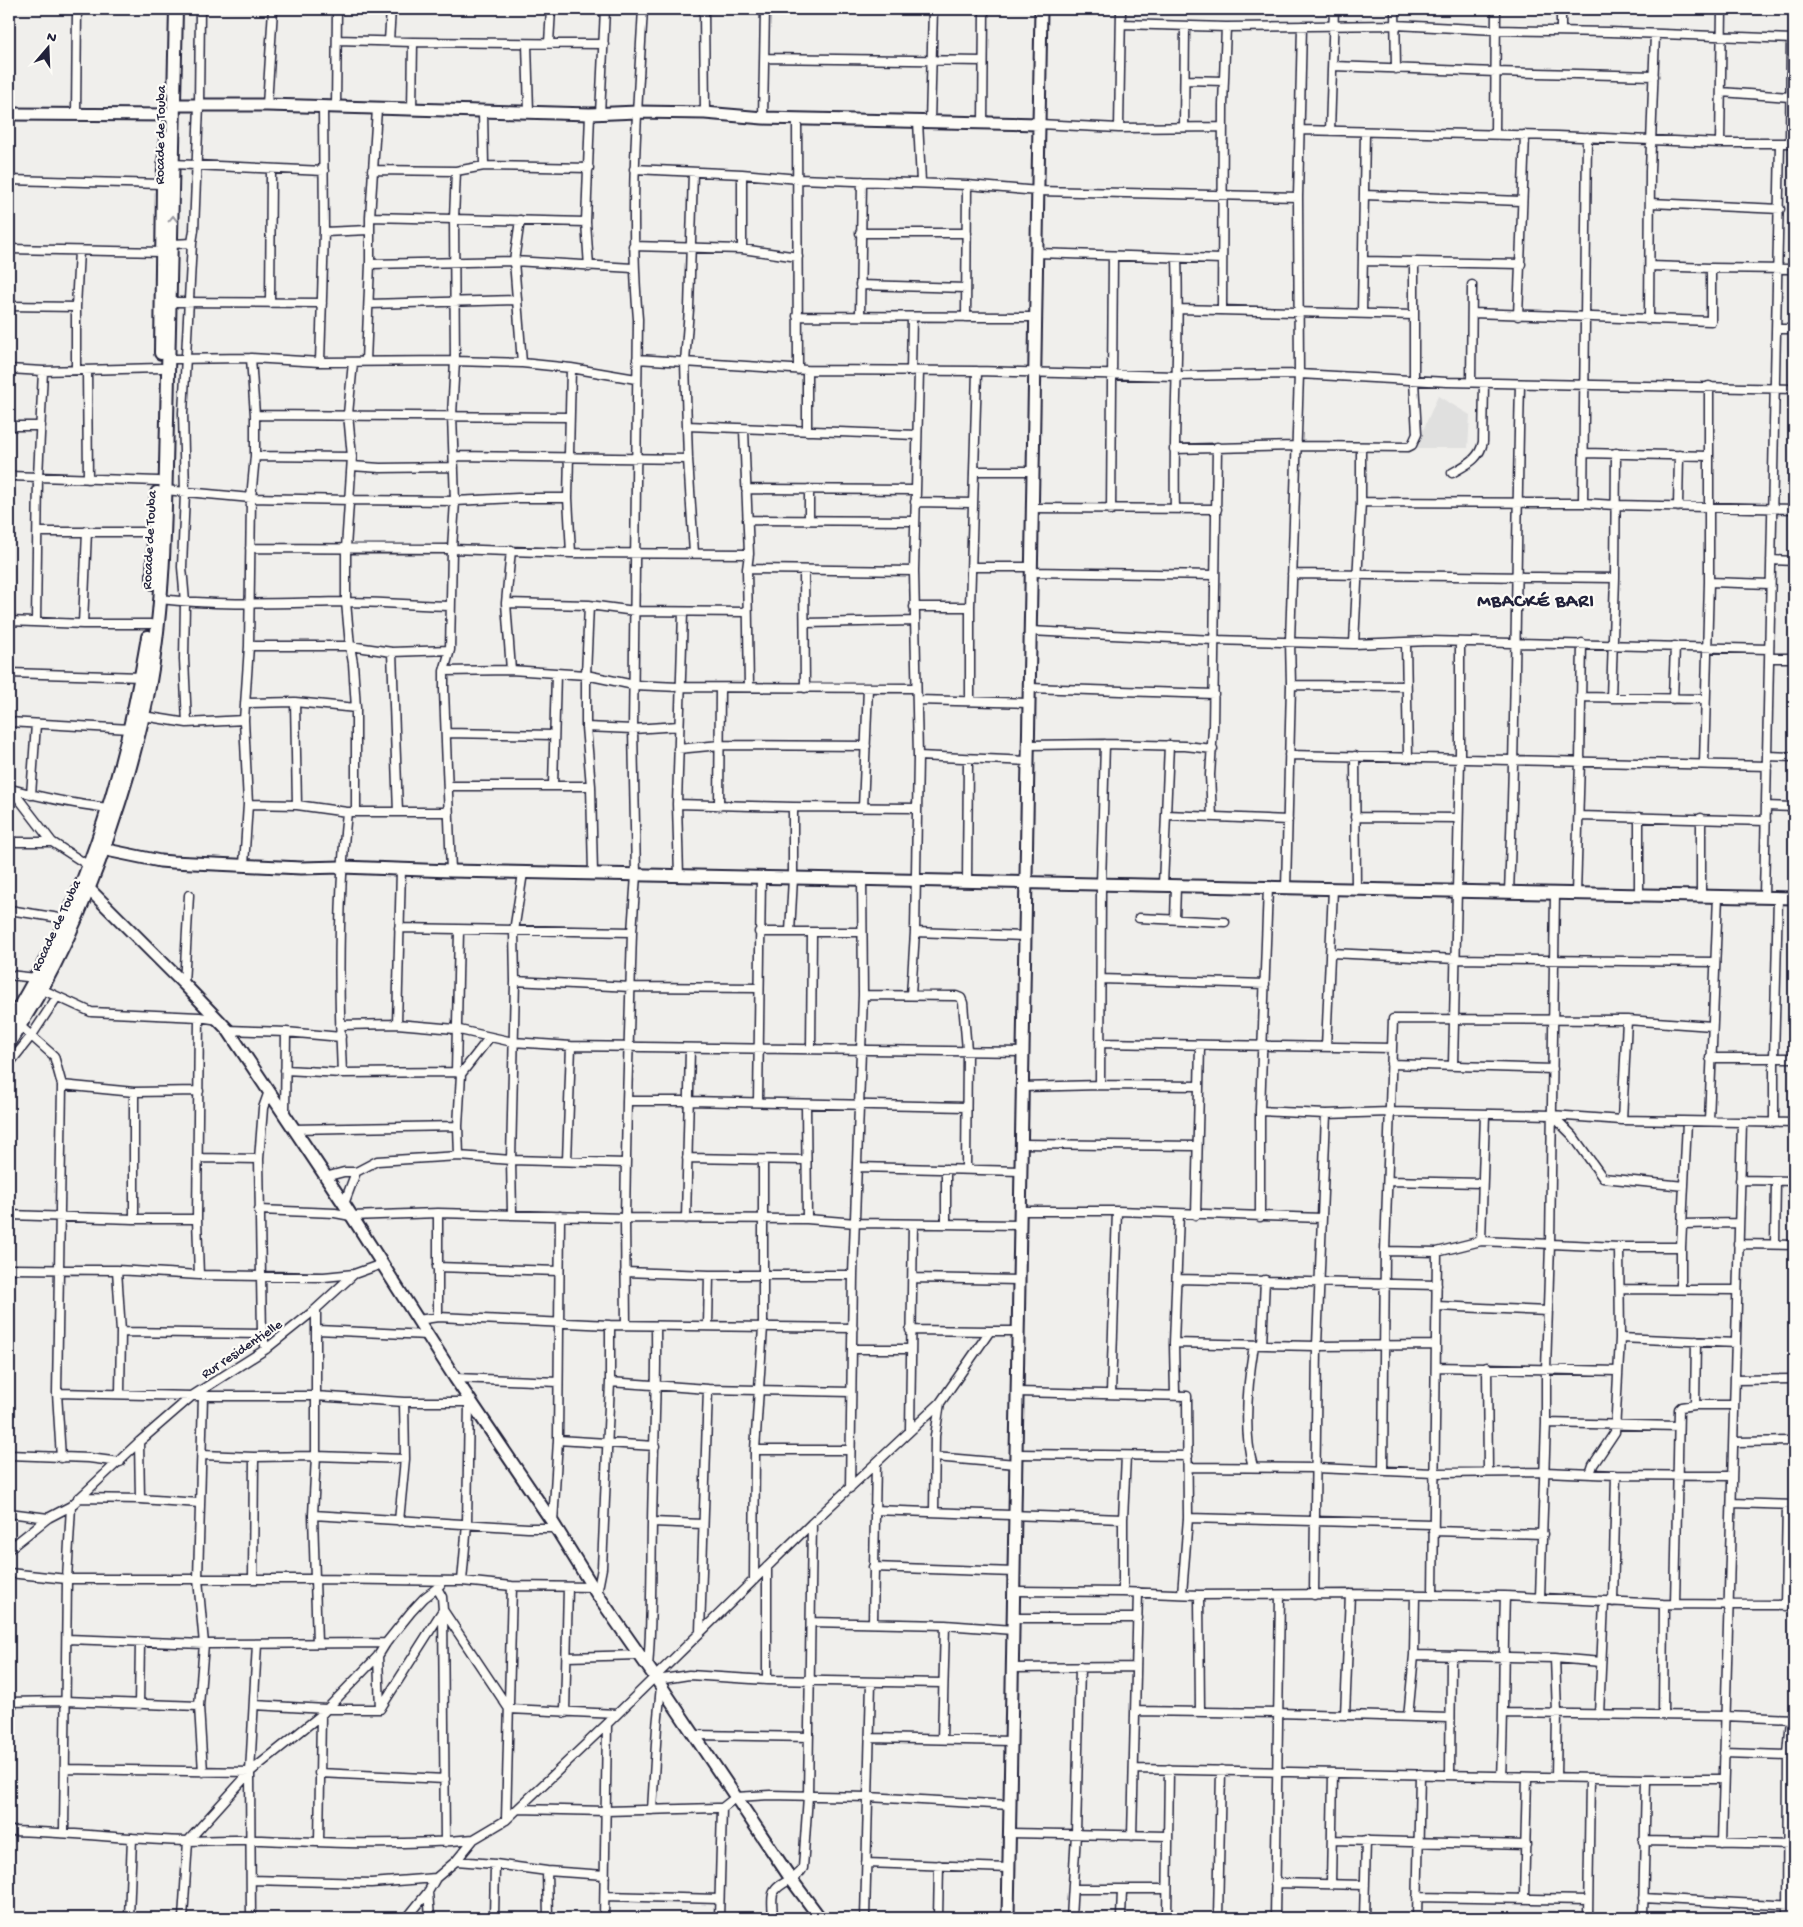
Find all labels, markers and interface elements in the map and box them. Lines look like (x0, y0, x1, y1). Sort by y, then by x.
north arrow (22, 22, 72, 72)
text: N (44, 29, 59, 48)
street label: Rocade de Touba (152, 84, 171, 185)
one-way arrow (167, 215, 178, 223)
street label: Rocade de Touba (139, 489, 162, 590)
district label: MBACKÉ BARI (1477, 591, 1595, 614)
street label: Rocade de Touba (29, 876, 86, 975)
street label: Rur residentielle (199, 1316, 287, 1383)

